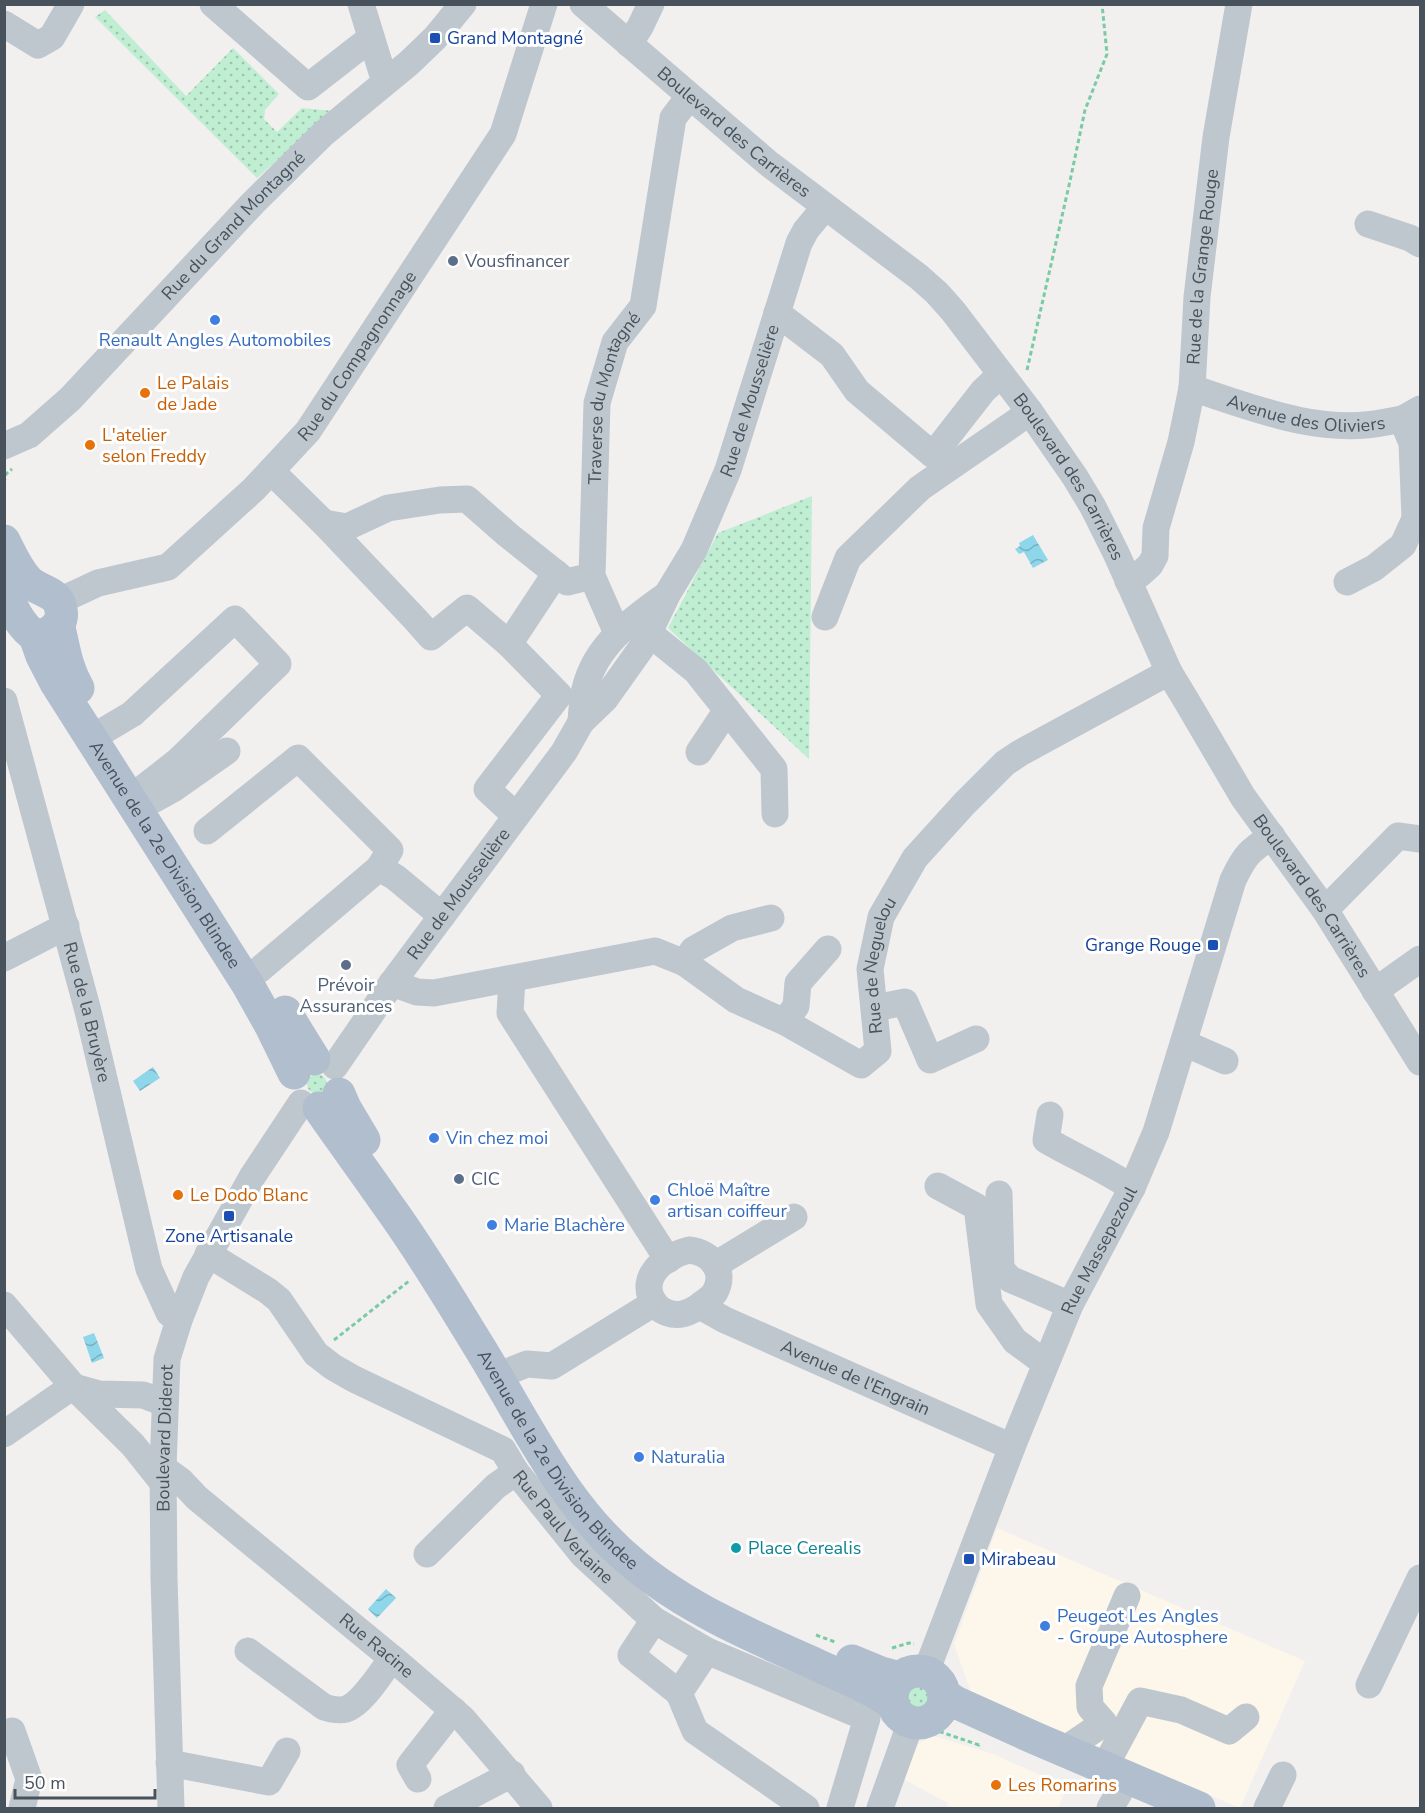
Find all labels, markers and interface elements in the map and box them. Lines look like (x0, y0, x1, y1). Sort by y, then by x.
place label: Grand Montagné (447, 26, 583, 50)
marker: Grand Montagné (428, 31, 442, 45)
street label: Boulevard des Carrières (652, 61, 816, 203)
street label: Rue du Grand Montagné (156, 146, 310, 305)
street label: Rue de la Grange Rouge (1181, 168, 1224, 365)
place label: Vousfinancer (464, 249, 570, 273)
marker: Vousfinancer (446, 254, 460, 268)
street label: Rue du Compagnonnage (292, 266, 422, 447)
street label: Traverse du Montagné (583, 307, 646, 485)
marker: Renault Angles Automobiles (208, 313, 222, 327)
street label: Rue de Mousselière (714, 321, 785, 481)
place label: Renault Angles Automobiles (99, 328, 331, 352)
place label: Le Palais de Jade (157, 371, 229, 416)
marker: Le Palais de Jade (138, 386, 152, 400)
street label: Boulevard des Carrières (1008, 388, 1130, 564)
street label: Avenue des Oliviers (1224, 389, 1387, 438)
place label: L'atelier selon Freddy (102, 423, 207, 468)
marker: L'atelier selon Freddy (83, 438, 97, 452)
street label: Avenue de la 2e Division Blindee (84, 736, 246, 973)
street label: Boulevard des Carrières (1247, 809, 1376, 982)
street label: Rue de Mousselière (402, 823, 515, 964)
street label: Rue de Neguelou (857, 893, 902, 1035)
place label: Grange Rouge (1085, 933, 1201, 957)
marker: Grange Rouge (1206, 938, 1220, 952)
street label: Rue de la Bruyère (58, 939, 116, 1085)
marker: Prévoir Assurances (339, 958, 353, 972)
place label: Prévoir Assurances (300, 973, 392, 1018)
place label: Vin chez moi (445, 1126, 548, 1150)
marker: Vin chez moi (427, 1131, 441, 1145)
place label: CIC (471, 1167, 500, 1191)
marker: CIC (452, 1172, 466, 1186)
place label: Chloë Maître artisan coiffeur (667, 1178, 787, 1223)
street label: Rue Massepezoul (1055, 1182, 1143, 1318)
place label: Le Dodo Blanc (190, 1183, 308, 1207)
marker: Le Dodo Blanc (171, 1188, 185, 1202)
marker: Chloë Maître artisan coiffeur (648, 1193, 662, 1207)
marker: Zone Artisanale (222, 1209, 236, 1223)
place label: Marie Blachère (504, 1213, 625, 1237)
marker: Marie Blachère (485, 1218, 499, 1232)
place label: Zone Artisanale (165, 1224, 293, 1248)
street label: Avenue de l'Engrain (777, 1334, 934, 1421)
street label: Avenue de la 2e Division Blindee (472, 1345, 644, 1575)
street label: Boulevard Diderot (151, 1363, 179, 1512)
place label: Naturalia (651, 1445, 725, 1469)
marker: Naturalia (632, 1450, 646, 1464)
street label: Rue Paul Verlaine (507, 1465, 619, 1589)
place label: Place Cerealis (748, 1536, 861, 1560)
marker: Place Cerealis (729, 1541, 743, 1555)
place label: Mirabeau (981, 1547, 1056, 1571)
marker: Mirabeau (962, 1552, 976, 1566)
place label: Peugeot Les Angles - Groupe Autosphere (1057, 1604, 1228, 1649)
street label: Rue Racine (334, 1608, 419, 1684)
marker: Peugeot Les Angles - Groupe Autosphere (1038, 1619, 1052, 1633)
scale bar (15, 1762, 154, 1800)
text: 50 m (24, 1771, 66, 1795)
place label: Les Romarins (1008, 1773, 1117, 1797)
marker: Les Romarins (989, 1778, 1003, 1792)

